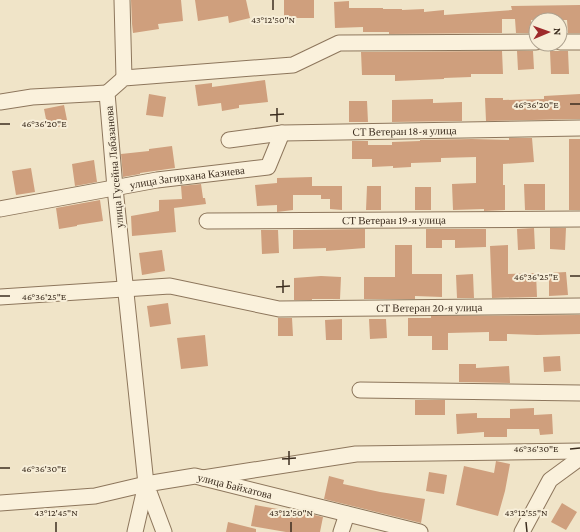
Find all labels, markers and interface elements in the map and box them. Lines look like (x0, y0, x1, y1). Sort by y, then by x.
north arrow (528, 12, 568, 52)
text: 43°12'50"N (251, 14, 296, 25)
text: N (552, 28, 564, 36)
text: 46°36'20"E (513, 99, 559, 110)
street label: улица Гусейна Лабазанова (103, 105, 125, 229)
text: 46°36'20"E (21, 118, 67, 129)
street label: СТ Ветеран 18-я улица (352, 124, 457, 138)
street label: улица Загирхана Казиева (129, 164, 245, 191)
street label: СТ Ветеран 19-я улица (342, 214, 446, 226)
text: 46°36'25"E (514, 271, 559, 282)
text: 46°36'25"E (22, 291, 67, 302)
street label: СТ Ветеран 20-я улица (376, 301, 483, 314)
text: 46°36'30"E (514, 443, 559, 454)
text: 46°36'30"E (22, 463, 67, 474)
street label: улица Байхатова (196, 471, 274, 501)
text: 43°12'45"N (34, 507, 78, 518)
text: 43°12'50"N (269, 507, 314, 518)
text: 43°12'55"N (504, 507, 548, 518)

